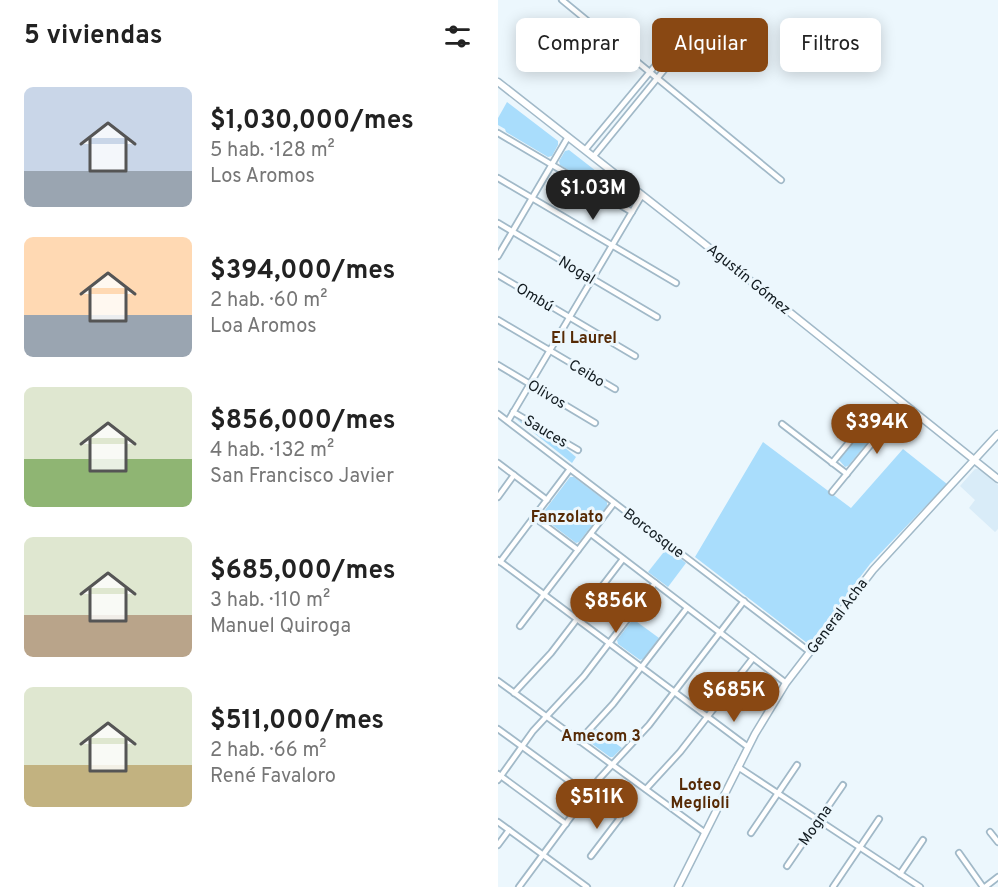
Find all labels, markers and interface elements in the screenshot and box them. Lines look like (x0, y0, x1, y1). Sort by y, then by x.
chip: Comprar (516, 18, 640, 72)
chip: Alquilar (652, 18, 768, 72)
chip: Filtros (780, 18, 881, 72)
text: 5 viviendas (24, 20, 162, 53)
icon: filters (441, 20, 474, 53)
text: $1,030,000/mes (210, 105, 414, 138)
icon: home (72, 111, 144, 183)
text: 5 hab. · 128 m² (210, 138, 335, 164)
text: Los Aromos (210, 164, 315, 190)
pin: $1.03M (544, 170, 642, 221)
text: $1.03M (560, 176, 626, 202)
street label: Agustín Gómez (702, 241, 794, 320)
street label: Nogal (554, 253, 598, 290)
text: $394,000/mes (210, 255, 395, 288)
icon: home (72, 261, 144, 333)
street label: Ombú (512, 280, 557, 317)
text: 2 hab. · 60 m² (210, 288, 328, 314)
text: Loa Aromos (210, 314, 317, 340)
district label: El Laurel (551, 329, 617, 349)
street label: Ceibo (565, 356, 608, 392)
street label: Olivos (524, 376, 569, 414)
pin: $394K (835, 404, 919, 455)
text: $856,000/mes (210, 405, 395, 438)
text: $394K (845, 410, 909, 436)
icon: home (72, 411, 144, 483)
street label: Sauces (520, 412, 571, 453)
text: 4 hab. · 132 m² (210, 438, 334, 464)
text: San Francisco Javier (210, 464, 394, 490)
street label: Borcosque (619, 505, 687, 563)
district label: Fanzolato (531, 508, 603, 528)
text: $685,000/mes (210, 555, 395, 588)
icon: home (72, 561, 144, 633)
street label: General Acha (804, 575, 873, 658)
pin: $856K (574, 583, 658, 634)
text: 3 hab. · 110 m² (210, 588, 330, 614)
text: $856K (584, 589, 648, 615)
text: Manuel Quiroga (210, 614, 351, 640)
pin: $685K (692, 672, 776, 723)
text: $685K (702, 678, 766, 704)
text: $511,000/mes (210, 705, 384, 738)
icon: home (72, 711, 144, 783)
district label: Amecom 3 (561, 727, 641, 747)
text: 2 hab. · 66 m² (210, 738, 327, 764)
text: René Favaloro (210, 764, 336, 790)
district label: Loteo Meglioli (671, 776, 729, 814)
pin: $511K (555, 779, 639, 830)
text: $511K (570, 785, 624, 811)
street label: Mogna (795, 802, 837, 850)

